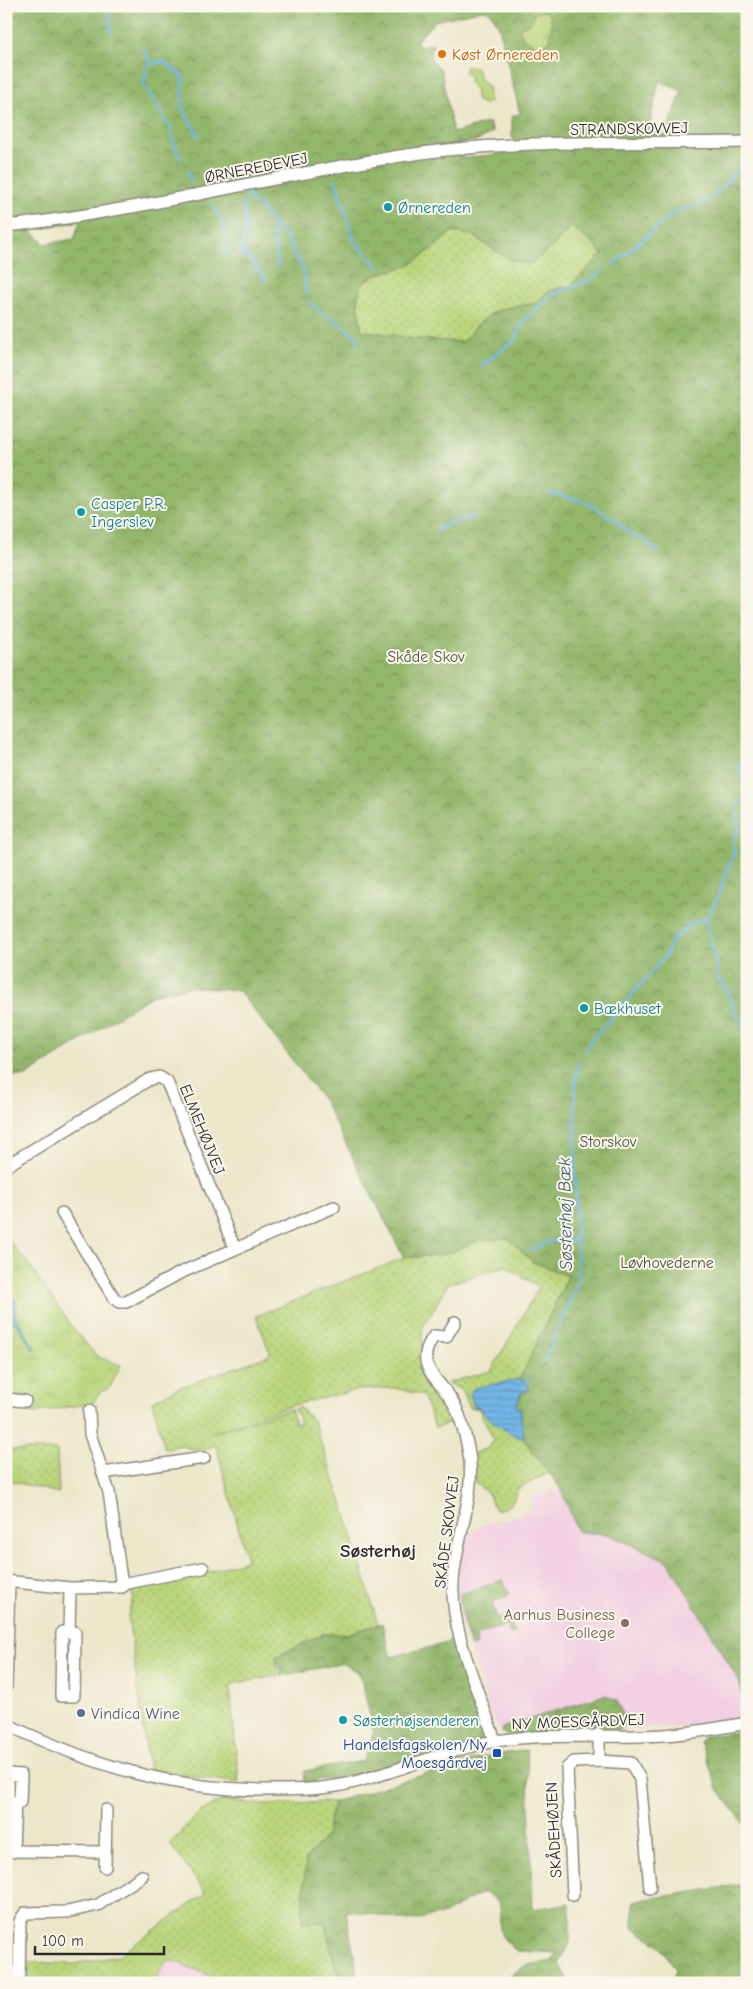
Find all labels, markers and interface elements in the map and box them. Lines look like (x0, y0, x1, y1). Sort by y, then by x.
place label: Køst Ørnereden (452, 46, 559, 64)
marker: Køst Ørnereden (436, 48, 448, 60)
street label: STRANDSKOVVEJ (570, 119, 688, 139)
street label: ØRNEREDEVEJ (203, 149, 309, 187)
place label: Ørnereden (398, 199, 471, 217)
marker: Ørnereden (382, 201, 394, 213)
place label: Casper P.R. Ingerslev (91, 495, 166, 531)
marker: Casper P.R. Ingerslev (75, 506, 87, 518)
park label: Skåde Skov (387, 648, 465, 666)
place label: Bækhuset (594, 1000, 661, 1018)
marker: Bækhuset (578, 1002, 590, 1014)
street label: ELMEHØJVEJ (176, 1082, 228, 1177)
park label: Storskov (580, 1133, 637, 1151)
water label: Søsterhøj Bæk (554, 1157, 577, 1271)
park label: Løvhovederne (620, 1254, 714, 1272)
street label: SKÅDE SKOVVEJ (430, 1475, 463, 1589)
district label: Søsterhøj (340, 1540, 416, 1562)
place label: Aarhus Business College (504, 1606, 615, 1642)
marker: Aarhus Business College (619, 1617, 631, 1629)
place label: Vindica Wine (91, 1705, 180, 1723)
marker: Vindica Wine (75, 1707, 87, 1719)
street label: NY MOESGÅRDVEJ (511, 1710, 645, 1733)
place label: Søsterhøjsenderen (353, 1712, 479, 1730)
marker: Søsterhøjsenderen (337, 1714, 349, 1726)
place label: Handelsfagskolen/Ny Moesgårdvej (343, 1736, 488, 1772)
marker: Handelsfagskolen/Ny Moesgårdvej (491, 1747, 503, 1759)
street label: SKÅDEHØJEN (541, 1782, 565, 1878)
scale bar (35, 1924, 164, 1956)
text: 100 m (42, 1932, 84, 1950)

